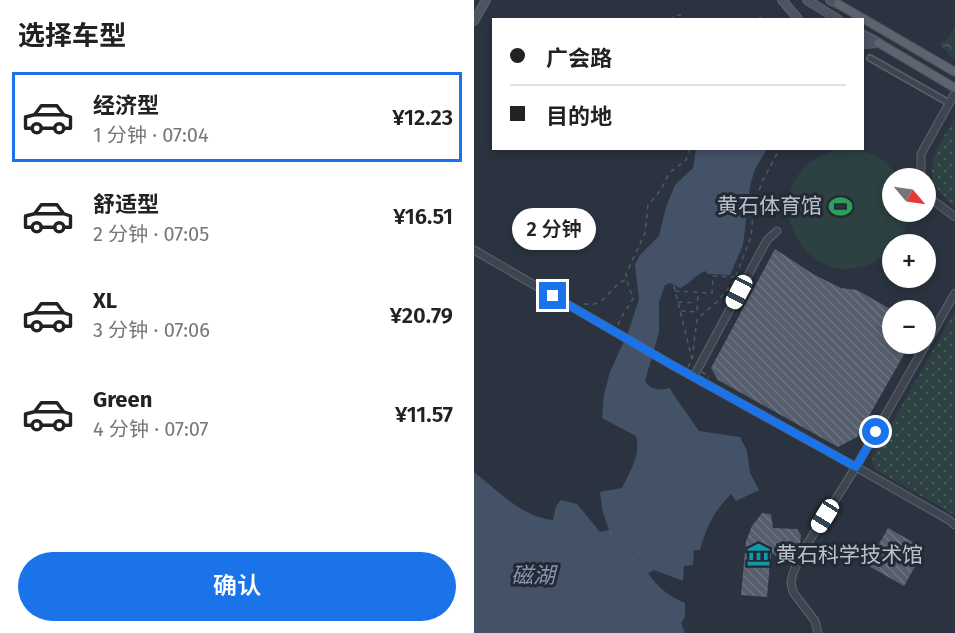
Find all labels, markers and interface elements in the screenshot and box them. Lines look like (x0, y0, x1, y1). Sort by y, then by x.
text: 选择车型 (18, 20, 126, 52)
text: 广会路 (546, 45, 612, 72)
icon: car (21, 90, 75, 144)
text: 经济型 (93, 92, 159, 119)
text: 目的地 (546, 103, 612, 130)
text: ¥12.23 (392, 104, 453, 131)
text: 1 分钟 · 07:04 (93, 123, 209, 147)
north arrow (882, 168, 936, 222)
map controls (882, 168, 936, 354)
icon: car (21, 189, 75, 243)
text: 舒适型 (93, 191, 159, 218)
place label: 黄石体育馆 (717, 193, 822, 219)
sports icon: 黄石体育馆 (827, 193, 853, 219)
text: ¥16.51 (393, 203, 453, 230)
callout: 2 分钟 (511, 209, 595, 251)
text: 2 分钟 (526, 217, 582, 241)
text: 2 分钟 · 07:05 (93, 222, 209, 246)
button: + (882, 234, 936, 288)
car (723, 272, 755, 312)
route end (539, 282, 566, 309)
text: XL (93, 287, 117, 314)
icon: car (21, 288, 75, 342)
button: − (882, 300, 936, 354)
text: ¥20.79 (390, 302, 453, 329)
text: 3 分钟 · 07:06 (93, 318, 210, 342)
text: Green (93, 386, 152, 413)
icon: car (21, 387, 75, 441)
text: ¥11.57 (395, 401, 453, 428)
text: 4 分钟 · 07:07 (93, 417, 208, 441)
route start (862, 418, 889, 445)
car (808, 496, 842, 536)
museum icon: 黄石科学技术馆 (745, 542, 771, 568)
place label: 黄石科学技术馆 (776, 542, 923, 568)
button: 确认 (18, 552, 456, 621)
water label: 磁湖 (511, 562, 558, 589)

